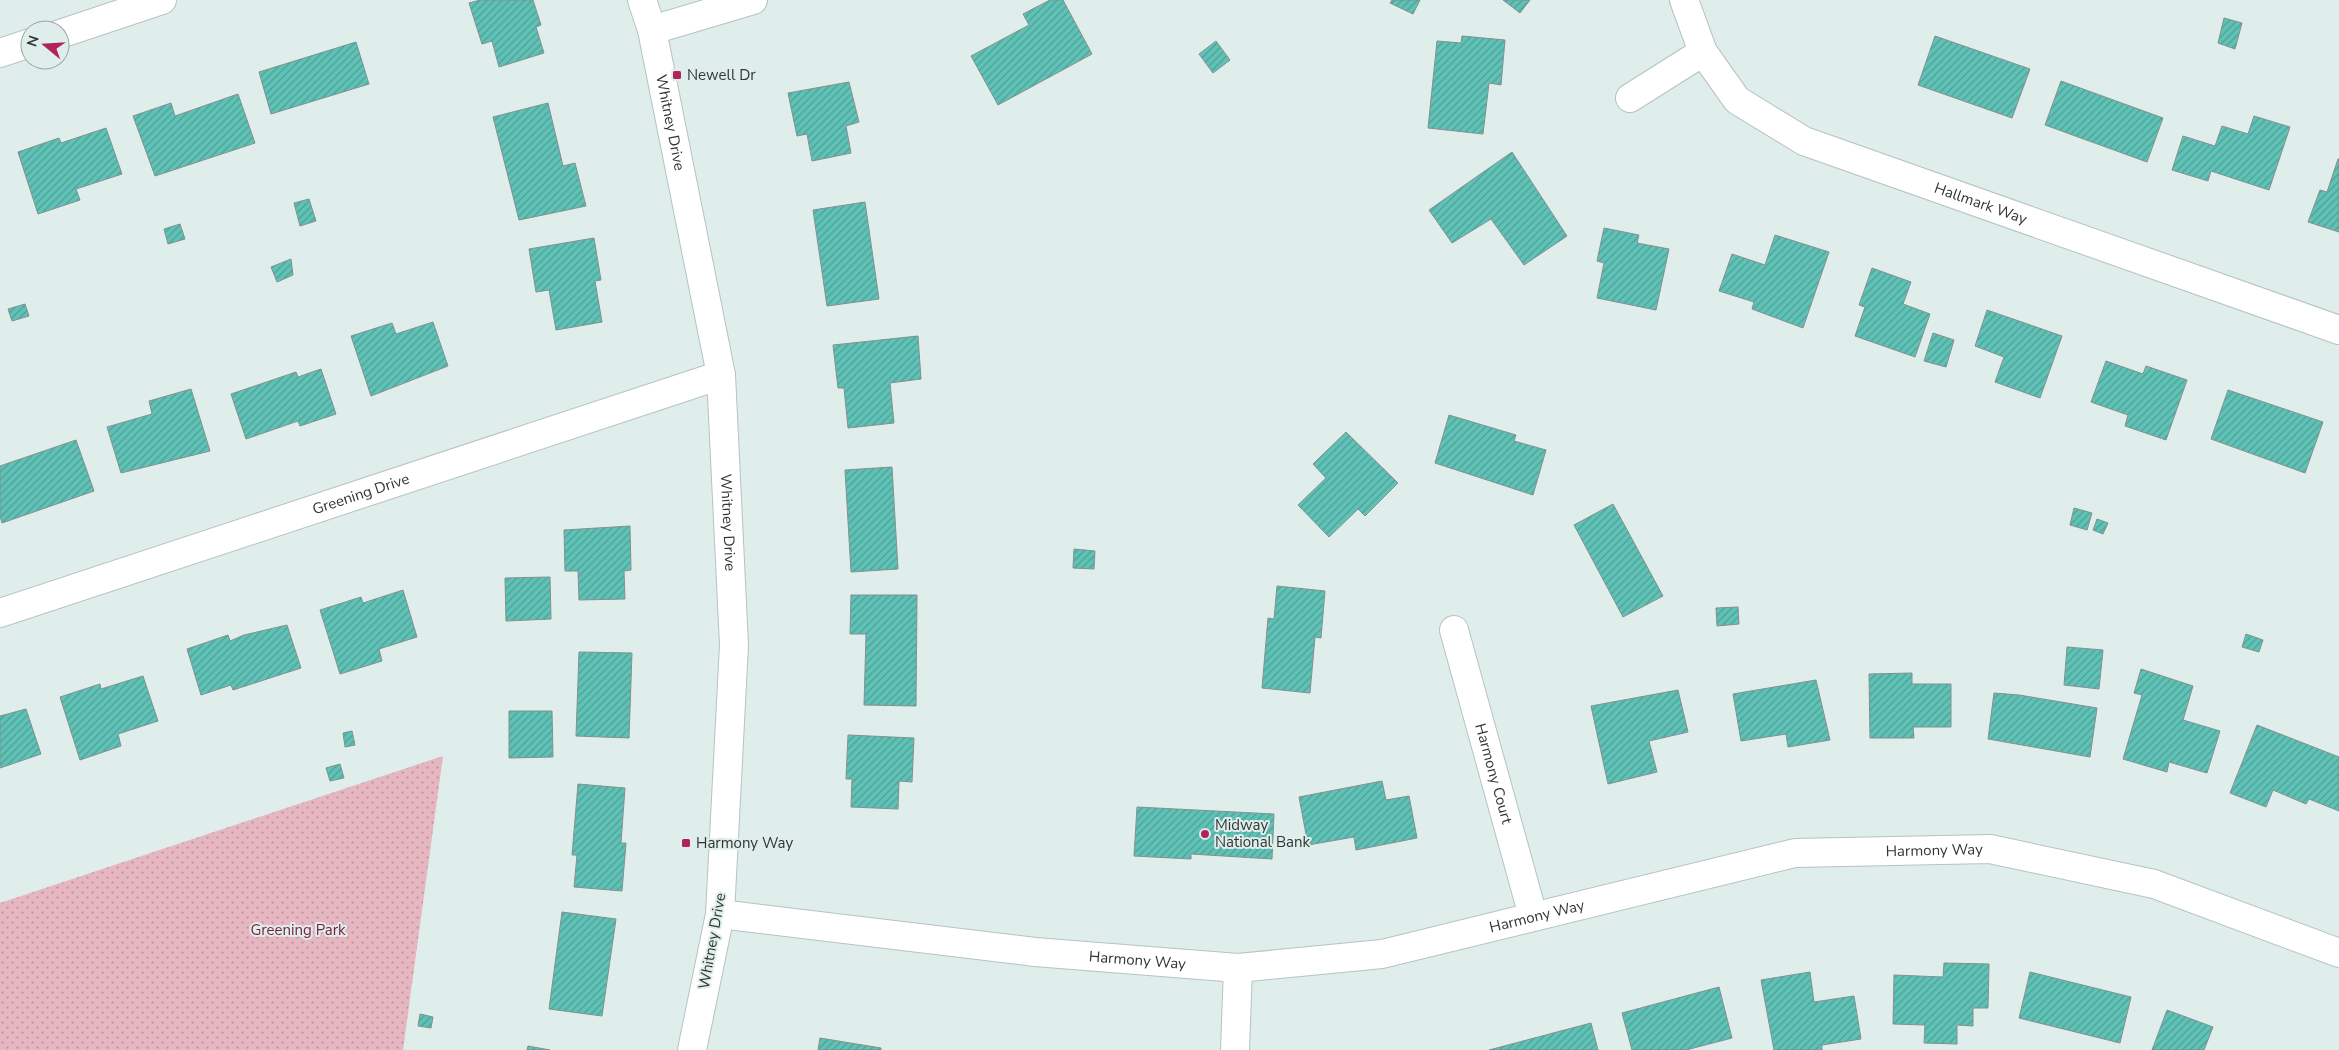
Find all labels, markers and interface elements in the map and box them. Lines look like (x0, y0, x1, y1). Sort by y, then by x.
north arrow (20, 20, 70, 70)
text: N (22, 33, 44, 49)
place label: Newell Dr (687, 65, 756, 85)
marker: Newell Dr (671, 69, 683, 81)
street label: Whitney Drive (651, 73, 690, 172)
street label: Hallmark Way (1931, 178, 2030, 229)
street label: Greening Drive (310, 469, 412, 519)
street label: Whitney Drive (716, 473, 740, 572)
street label: Harmony Court (1470, 721, 1517, 827)
place label: Midway National Bank (1215, 815, 1310, 852)
marker: Midway National Bank (1199, 828, 1211, 840)
place label: Harmony Way (696, 833, 793, 853)
marker: Harmony Way (680, 837, 692, 849)
street label: Harmony Way (1885, 839, 1983, 861)
street label: Whitney Drive (694, 891, 730, 991)
street label: Harmony Way (1487, 895, 1587, 937)
park label: Greening Park (250, 920, 346, 940)
street label: Harmony Way (1088, 946, 1187, 974)

